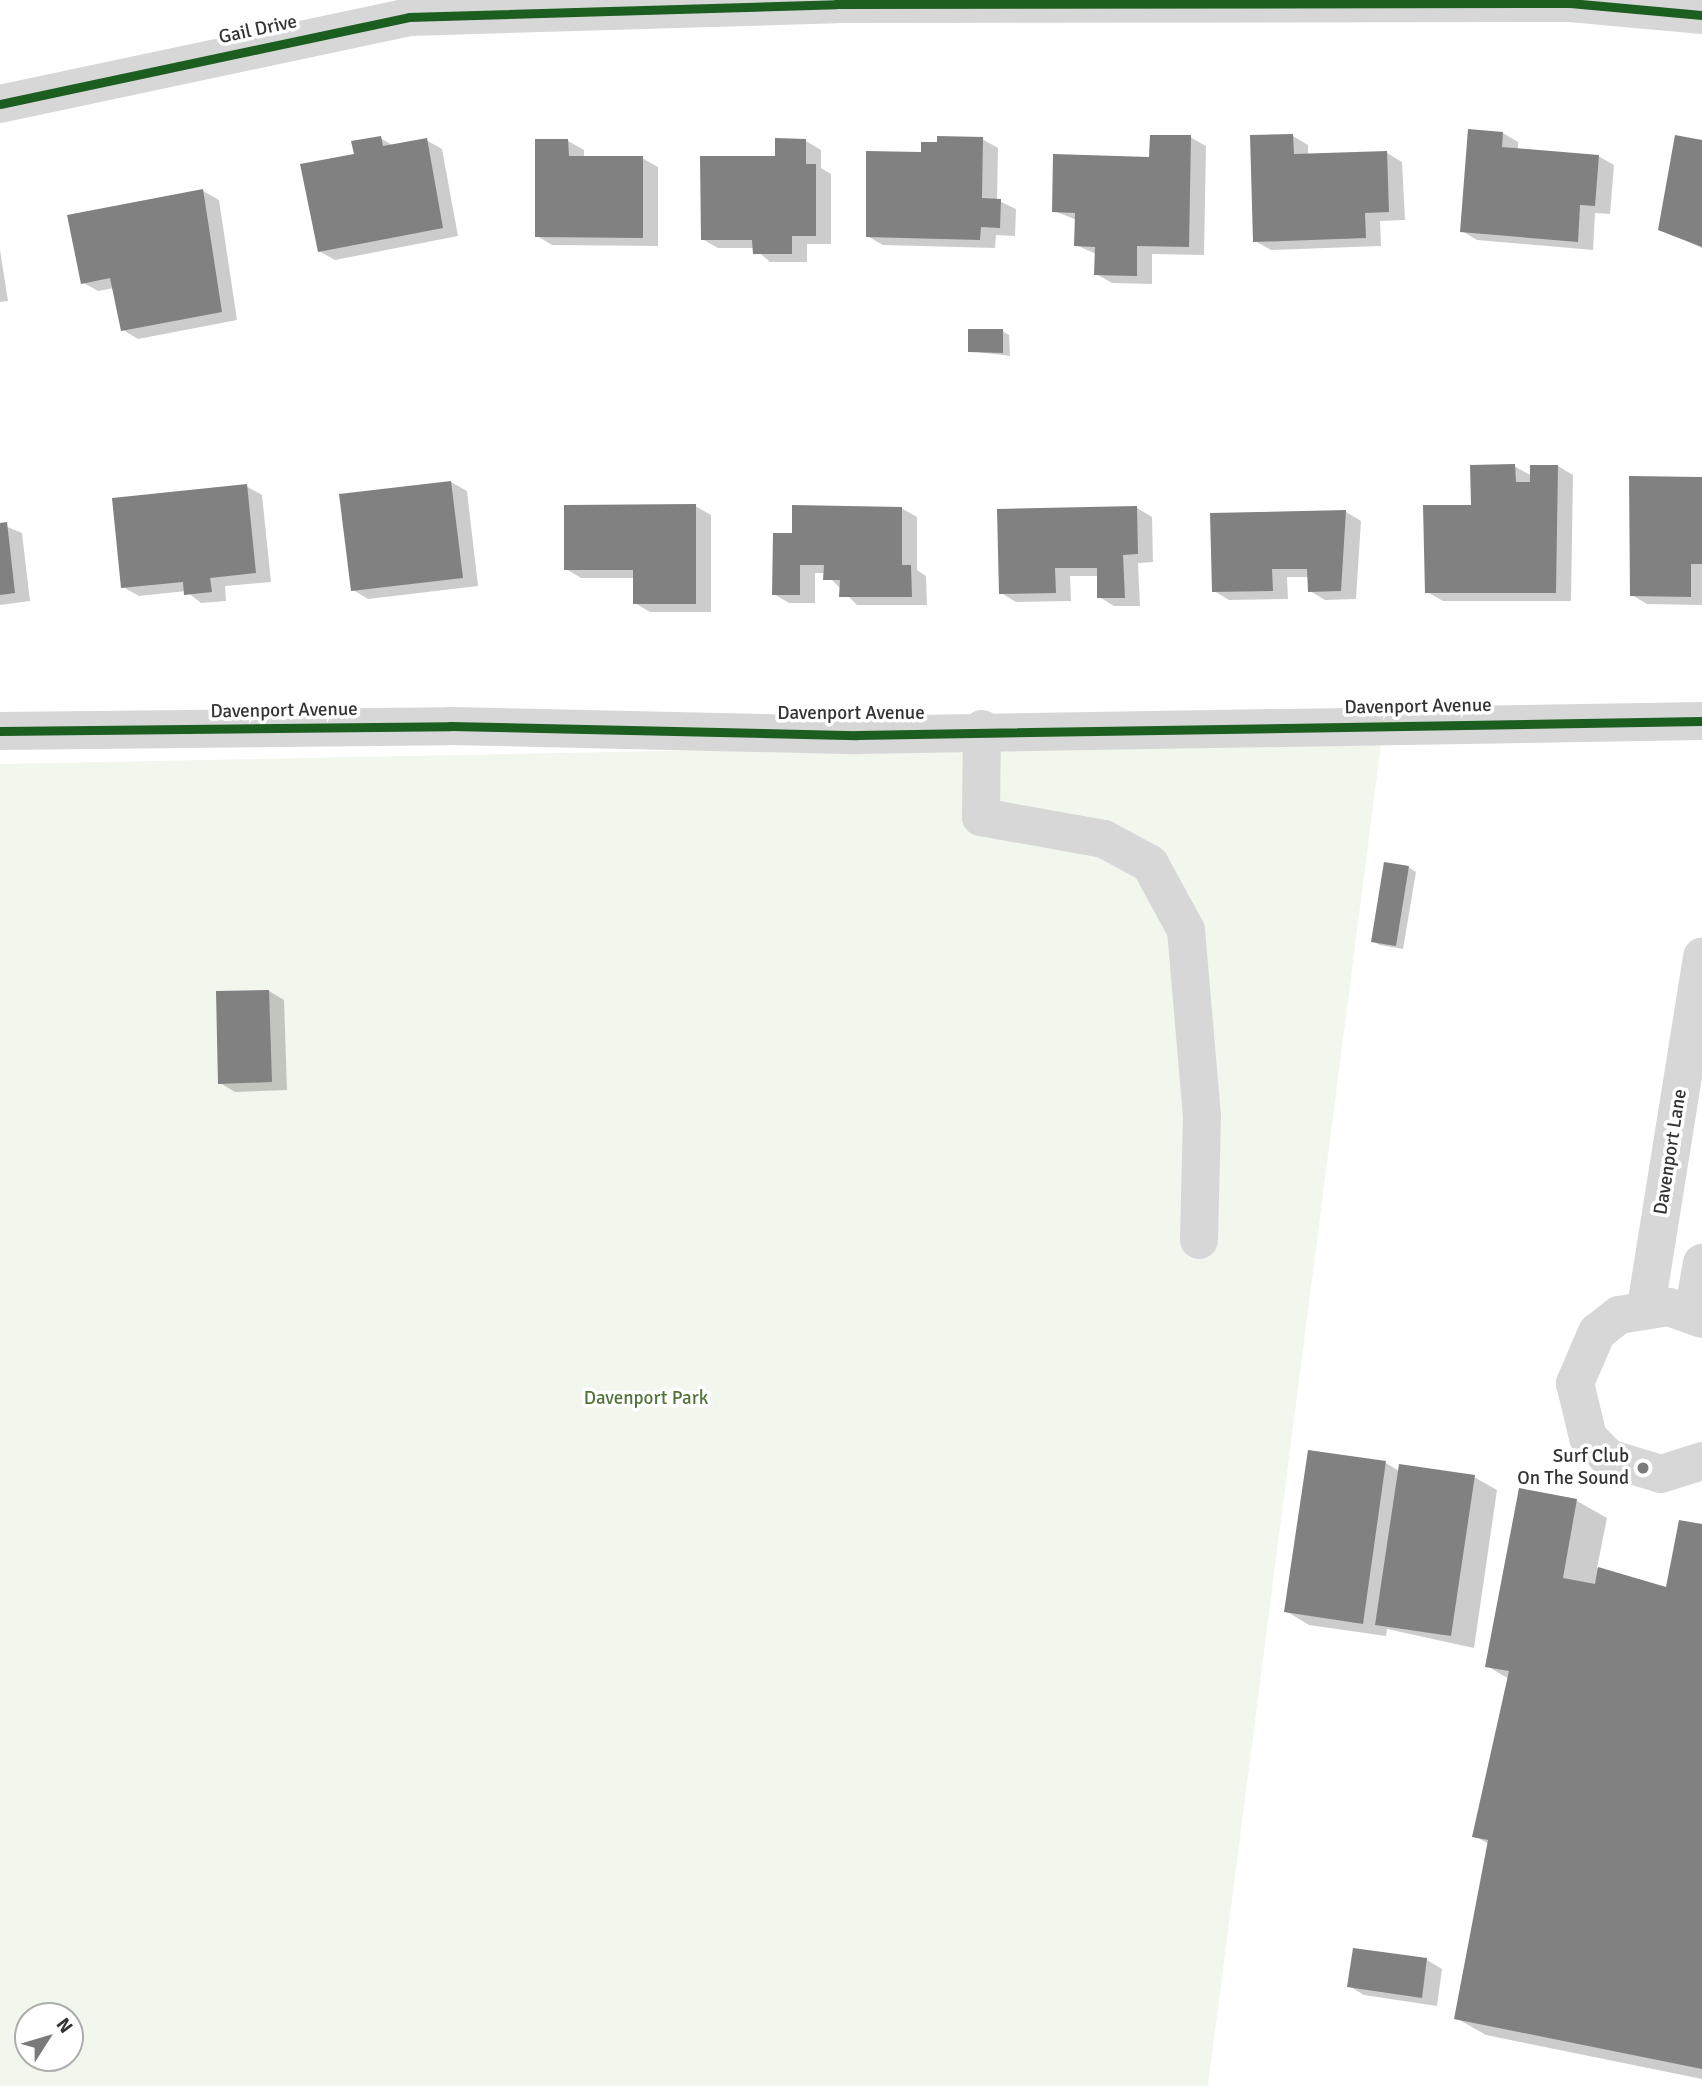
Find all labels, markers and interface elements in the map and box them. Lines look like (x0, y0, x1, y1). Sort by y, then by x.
street label: Gail Drive (217, 11, 299, 49)
street label: Davenport Avenue (1344, 694, 1492, 720)
street label: Davenport Avenue (210, 698, 358, 724)
street label: Davenport Avenue (777, 703, 925, 725)
street label: Davenport Lane (1650, 1087, 1692, 1217)
park label: Davenport Park (584, 1388, 708, 1410)
place label: Surf Club On The Sound (1517, 1446, 1629, 1490)
marker: Surf Club On The Sound (1635, 1460, 1651, 1476)
north arrow (14, 2002, 84, 2072)
text: N (51, 2013, 78, 2038)

